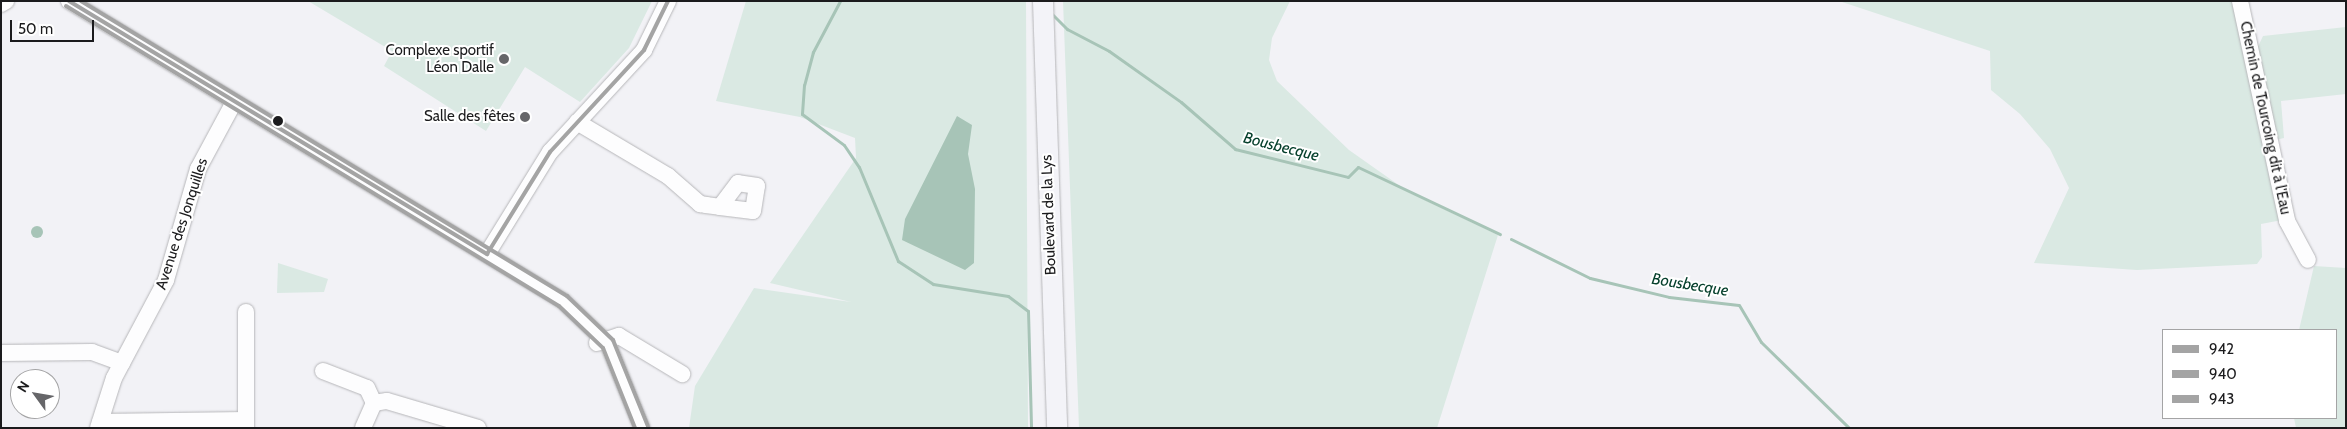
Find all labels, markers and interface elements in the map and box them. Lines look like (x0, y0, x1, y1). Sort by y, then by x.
scale bar (12, 10, 96, 42)
text: 50 m (18, 20, 53, 38)
street label: Chemin de Tourcoing dit à l'Eau (2236, 20, 2294, 216)
place label: Complexe sportif Léon Dalle (385, 41, 494, 76)
marker: Complexe sportif Léon Dalle (498, 53, 510, 65)
place label: Salle des fêtes (424, 108, 515, 126)
marker: Salle des fêtes (519, 111, 531, 123)
unlabelled marker (273, 116, 283, 126)
water label: Bousbecque (1241, 128, 1321, 166)
street label: Boulevard de la Lys (1038, 154, 1060, 276)
street label: Avenue des Jonquilles (152, 156, 212, 292)
water label: Bousbecque (1650, 269, 1730, 301)
legend (2162, 329, 2337, 419)
text: 942 (2209, 340, 2234, 358)
text: 940 (2209, 365, 2237, 383)
north arrow (10, 369, 60, 419)
text: N (13, 378, 33, 396)
text: 943 (2209, 390, 2234, 408)

